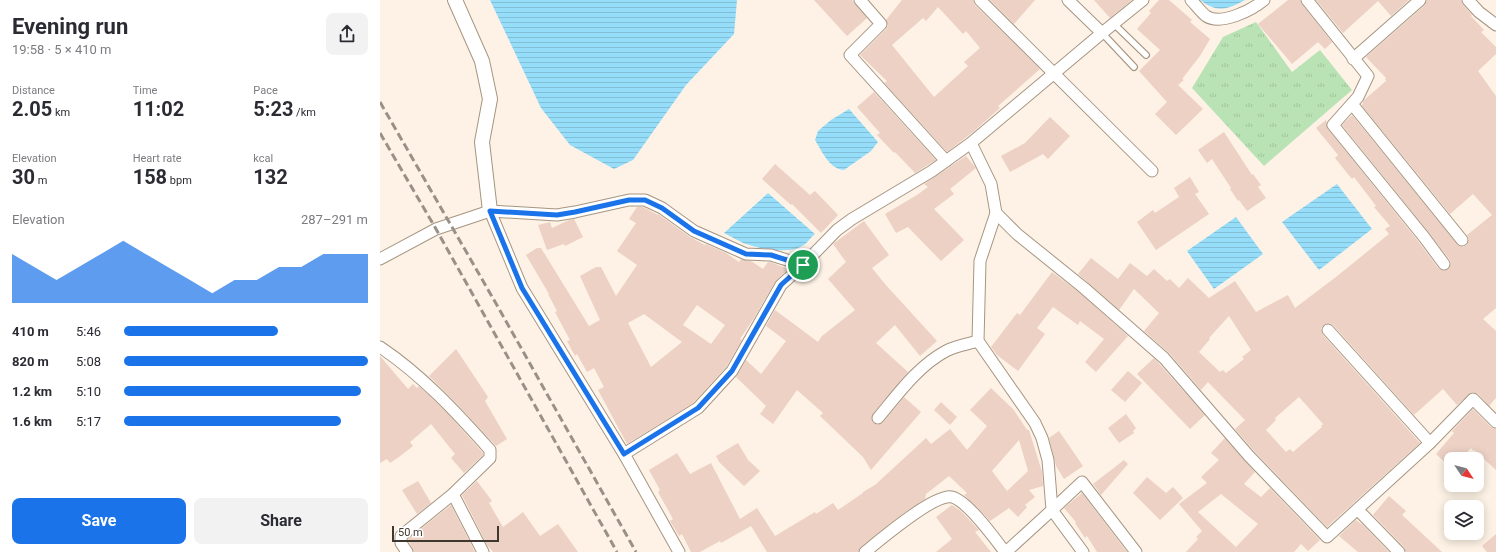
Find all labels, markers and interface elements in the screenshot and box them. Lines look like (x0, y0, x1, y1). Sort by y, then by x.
button: share (326, 13, 368, 55)
text: Evening run (12, 14, 128, 39)
text: 19:58 · 5 × 410 m (12, 42, 111, 57)
text: Distance (12, 84, 55, 97)
text: Time (133, 84, 157, 97)
text: Pace (253, 84, 278, 97)
text: 2.05 (12, 97, 52, 121)
text: 11:02 (133, 97, 184, 121)
text: 5:23 (253, 97, 293, 121)
text: km (52, 106, 70, 119)
text: /km (293, 106, 316, 119)
text: Elevation (12, 152, 57, 165)
text: Heart rate (133, 152, 182, 165)
text: kcal (253, 152, 273, 165)
text: 30 (12, 165, 35, 189)
text: 158 (133, 165, 167, 189)
text: 132 (253, 165, 288, 189)
text: m (35, 174, 47, 187)
text: bpm (167, 174, 192, 187)
text: Elevation (12, 212, 65, 227)
text: 287–291 m (301, 212, 368, 227)
pin (786, 248, 820, 282)
icon: arrive (792, 254, 814, 276)
text: 410 m (12, 324, 49, 339)
text: 5:46 (76, 324, 101, 339)
text: 820 m (12, 354, 49, 369)
text: 5:08 (76, 354, 101, 369)
text: 1.2 km (12, 384, 52, 399)
text: 5:10 (76, 384, 101, 399)
text: 1.6 km (12, 414, 52, 429)
text: 5:17 (76, 414, 101, 429)
north arrow (1444, 452, 1484, 492)
map controls (1444, 452, 1484, 540)
button: Save (12, 498, 186, 544)
button: Share (194, 498, 368, 544)
button: layers (1444, 500, 1484, 540)
scale bar (392, 524, 499, 543)
text: 50 m (398, 526, 423, 539)

